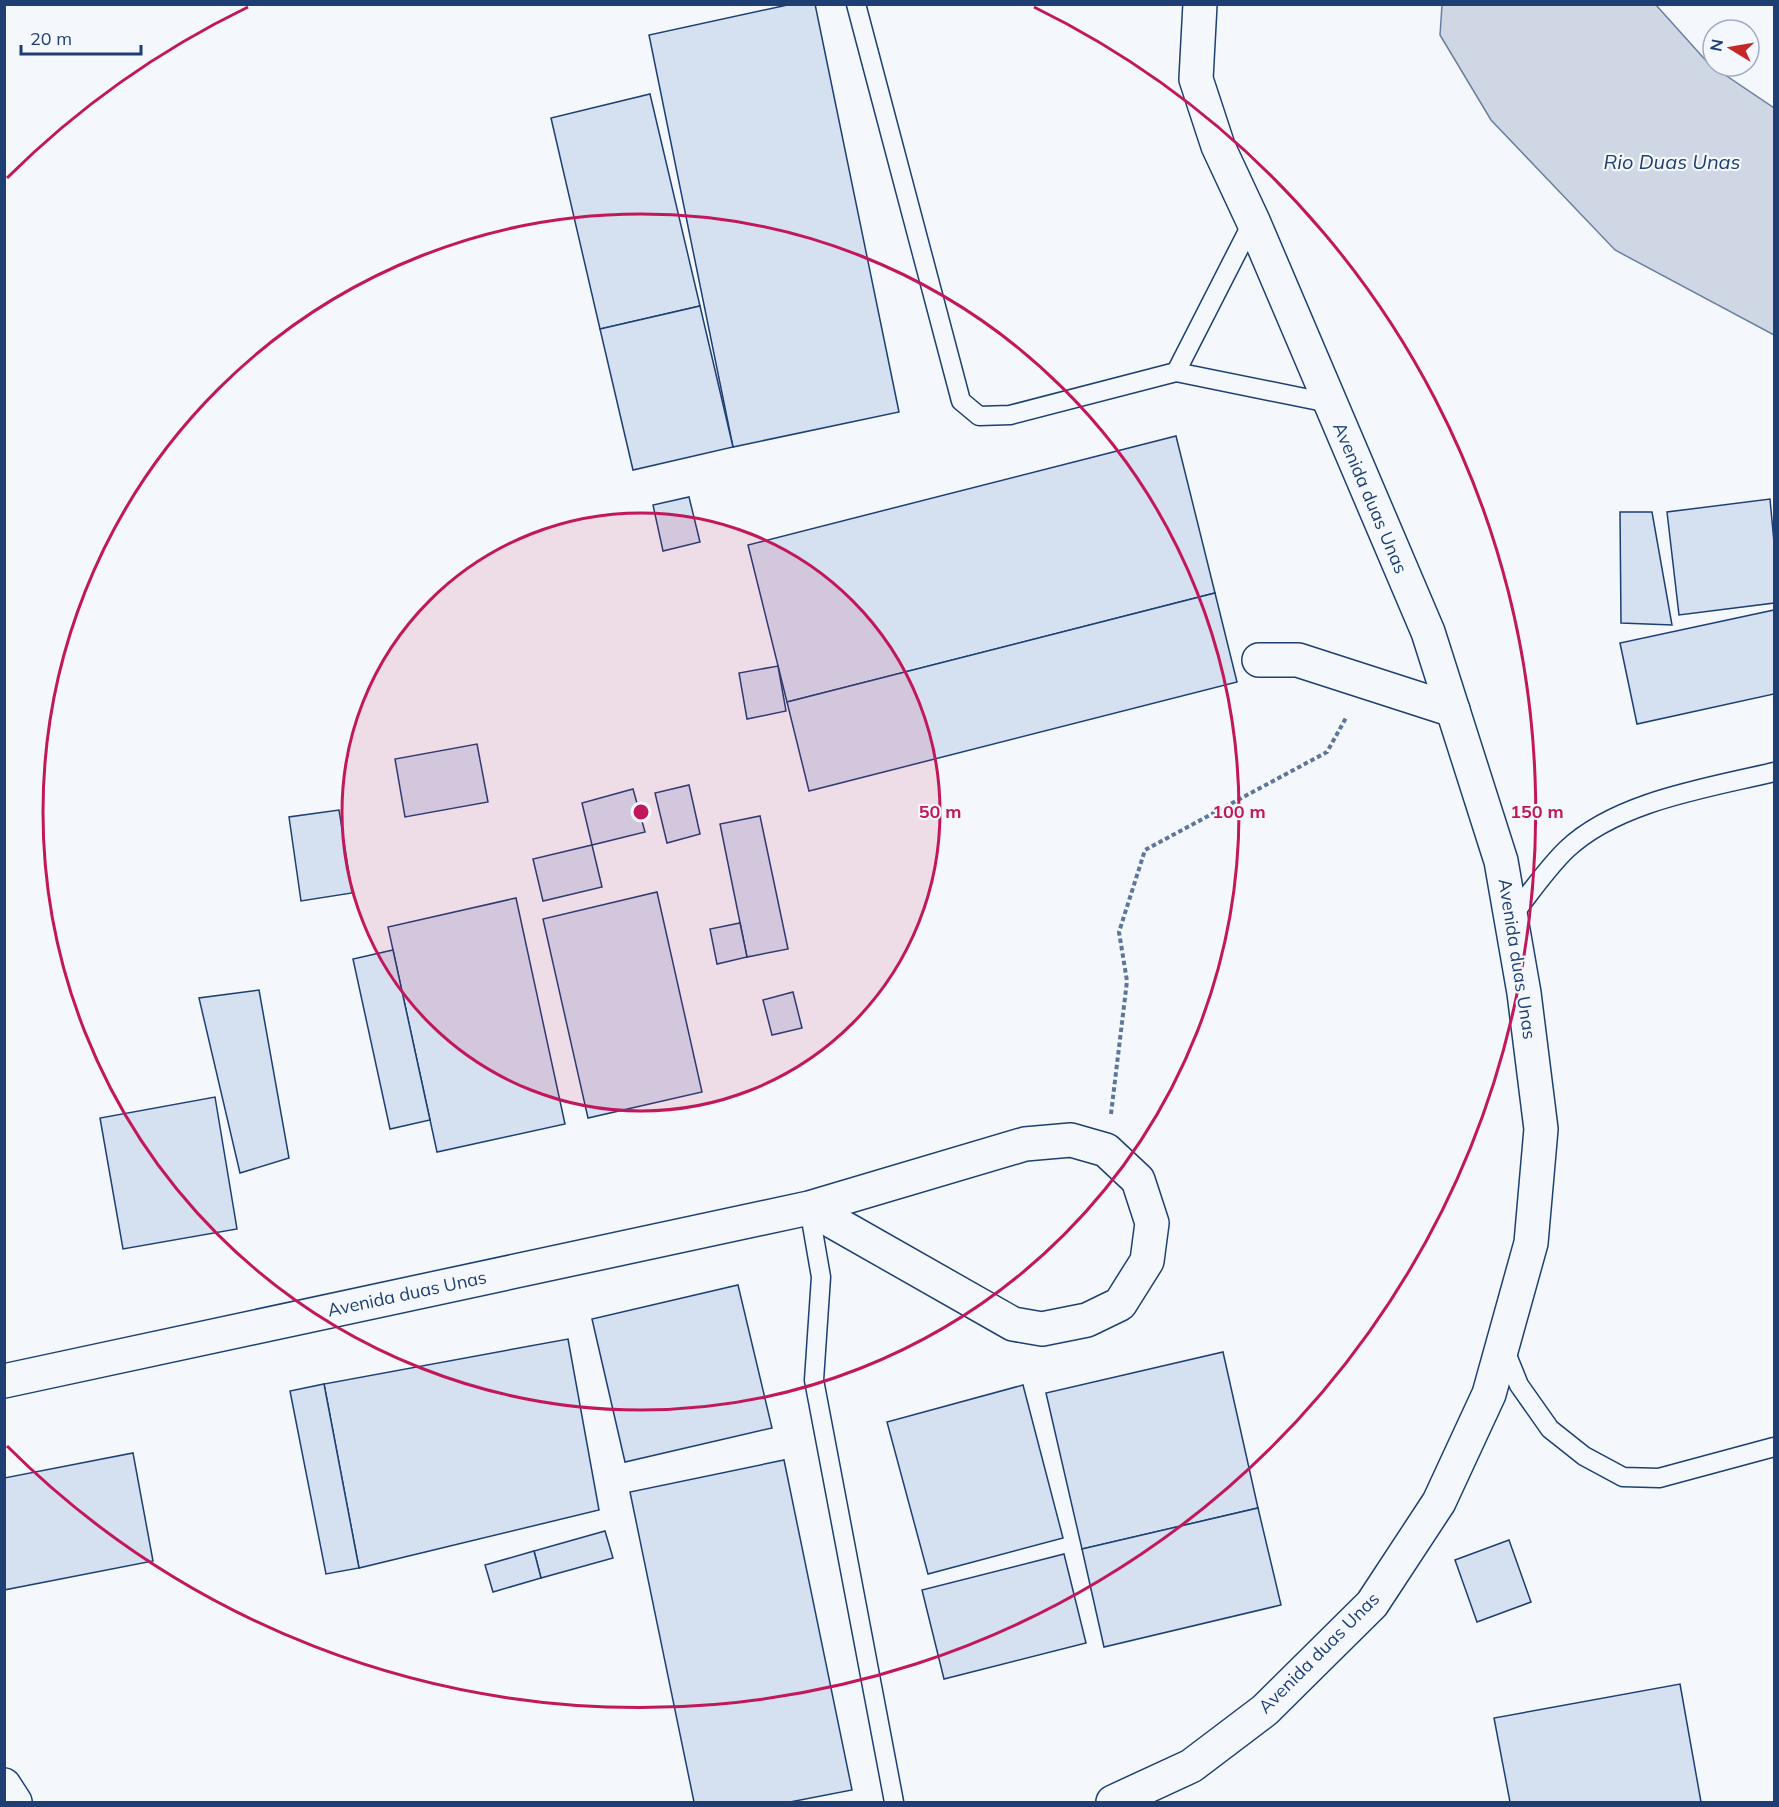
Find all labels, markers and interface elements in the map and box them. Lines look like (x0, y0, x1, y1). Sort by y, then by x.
scale bar (21, 18, 141, 56)
north arrow (1701, 18, 1761, 78)
text: 20 m (30, 27, 72, 50)
text: N (1705, 37, 1727, 53)
water label: Rio Duas Unas (1603, 149, 1741, 174)
street label: Avenida duas Unas (1328, 419, 1413, 577)
text: 50 m (919, 800, 961, 823)
text: 100 m (1212, 800, 1266, 823)
text: 150 m (1510, 800, 1564, 823)
centre of rings (631, 802, 651, 822)
street label: Avenida duas Unas (1493, 877, 1542, 1041)
street label: Avenida duas Unas (325, 1265, 489, 1322)
street label: Avenida duas Unas (1253, 1587, 1384, 1718)

